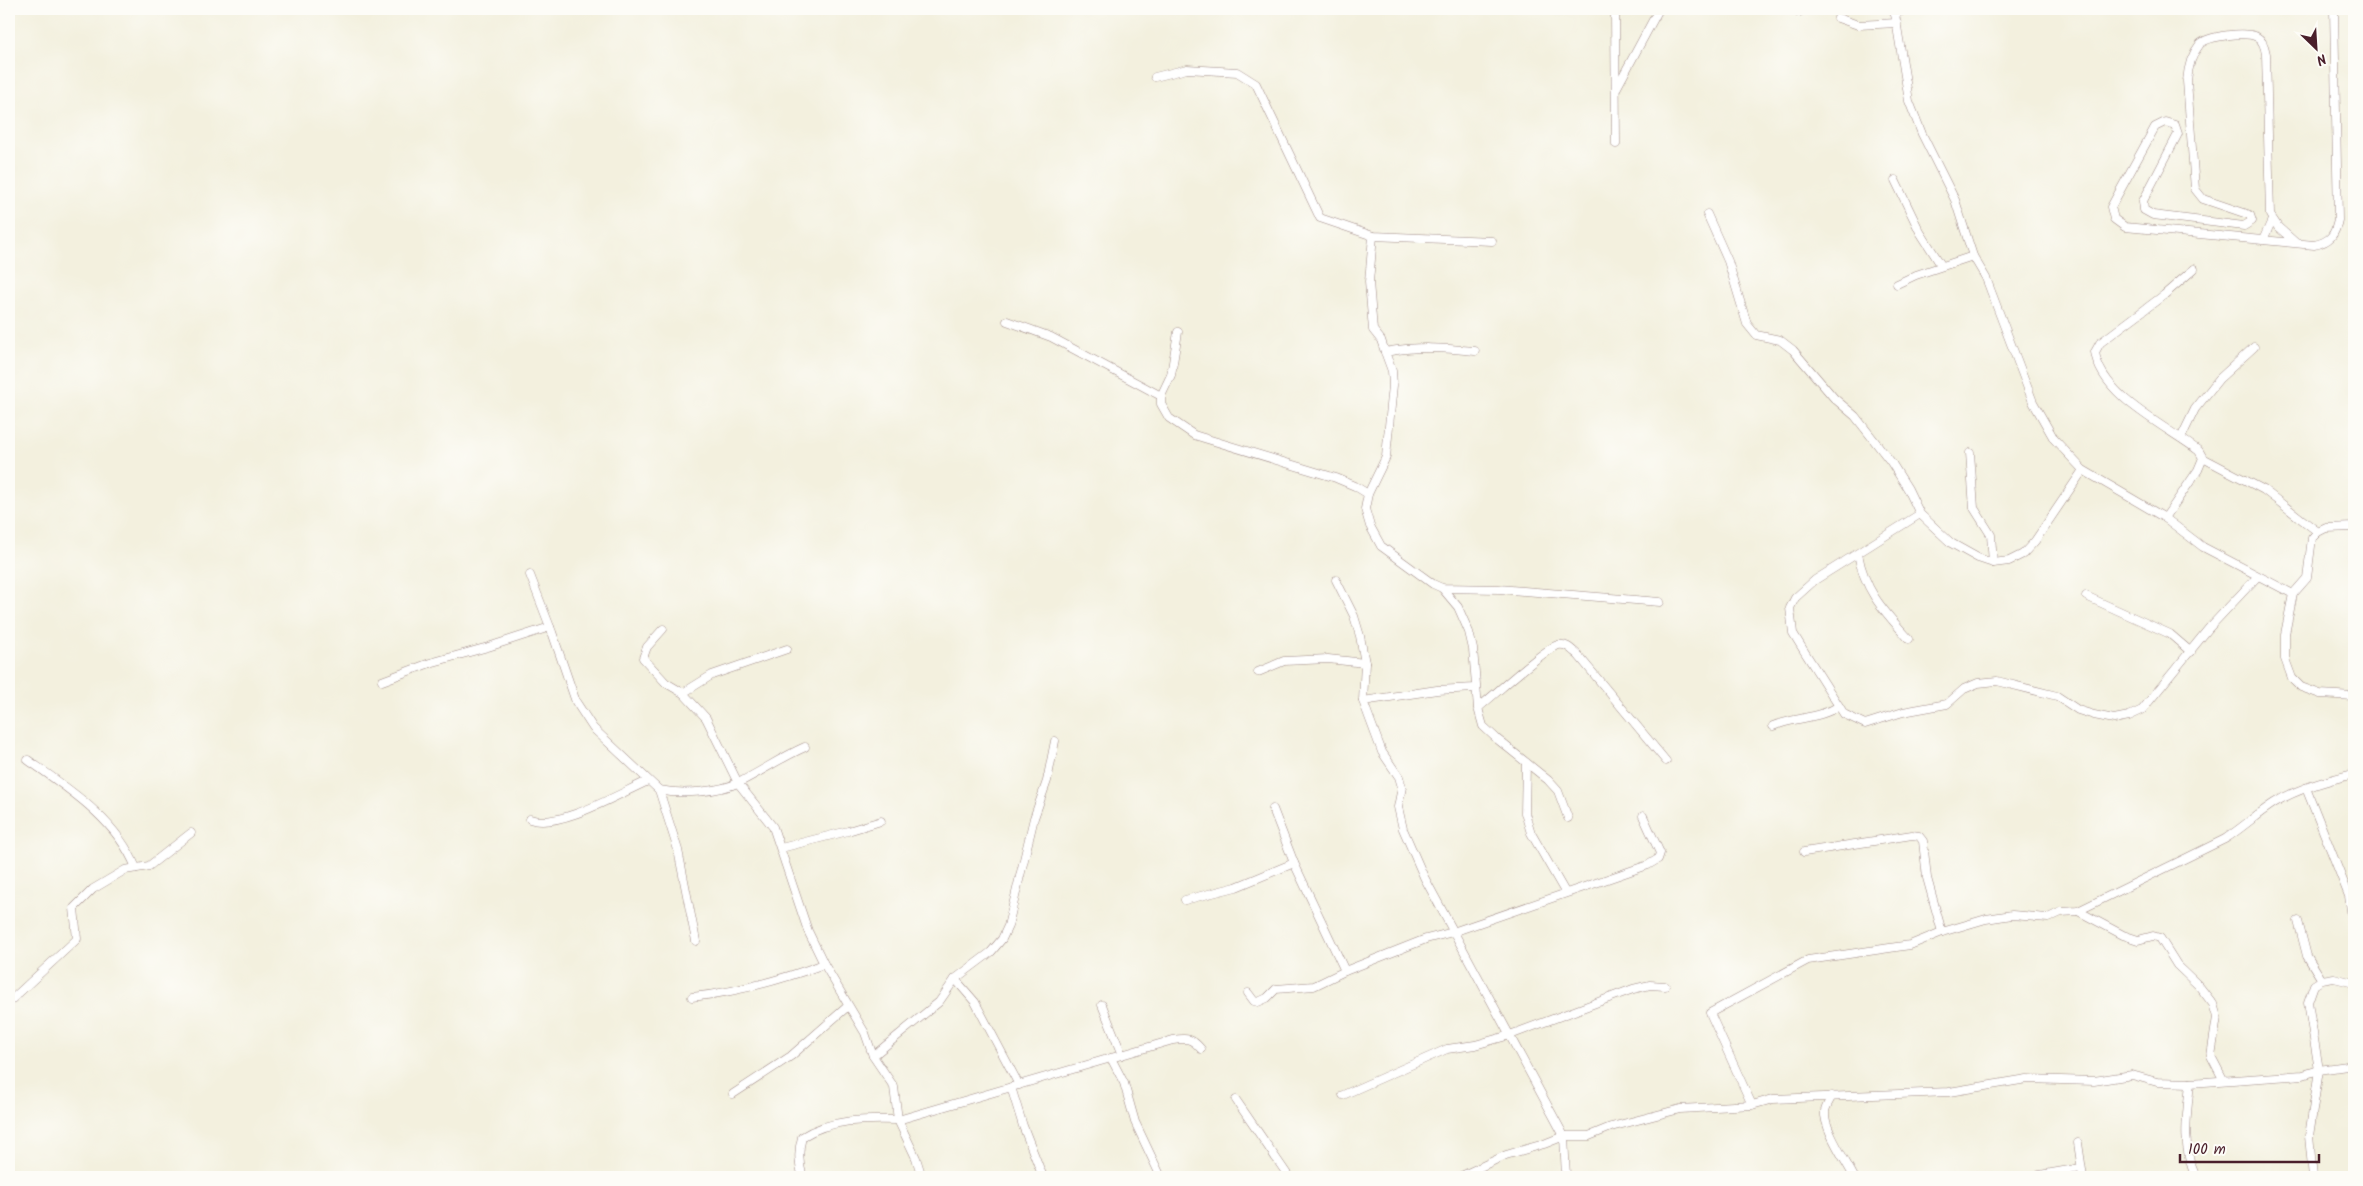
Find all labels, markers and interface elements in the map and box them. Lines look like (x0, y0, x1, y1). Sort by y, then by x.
north arrow (2290, 22, 2340, 72)
text: N (2312, 47, 2330, 71)
scale bar (2180, 1131, 2319, 1163)
text: 100 m (2188, 1138, 2226, 1162)

